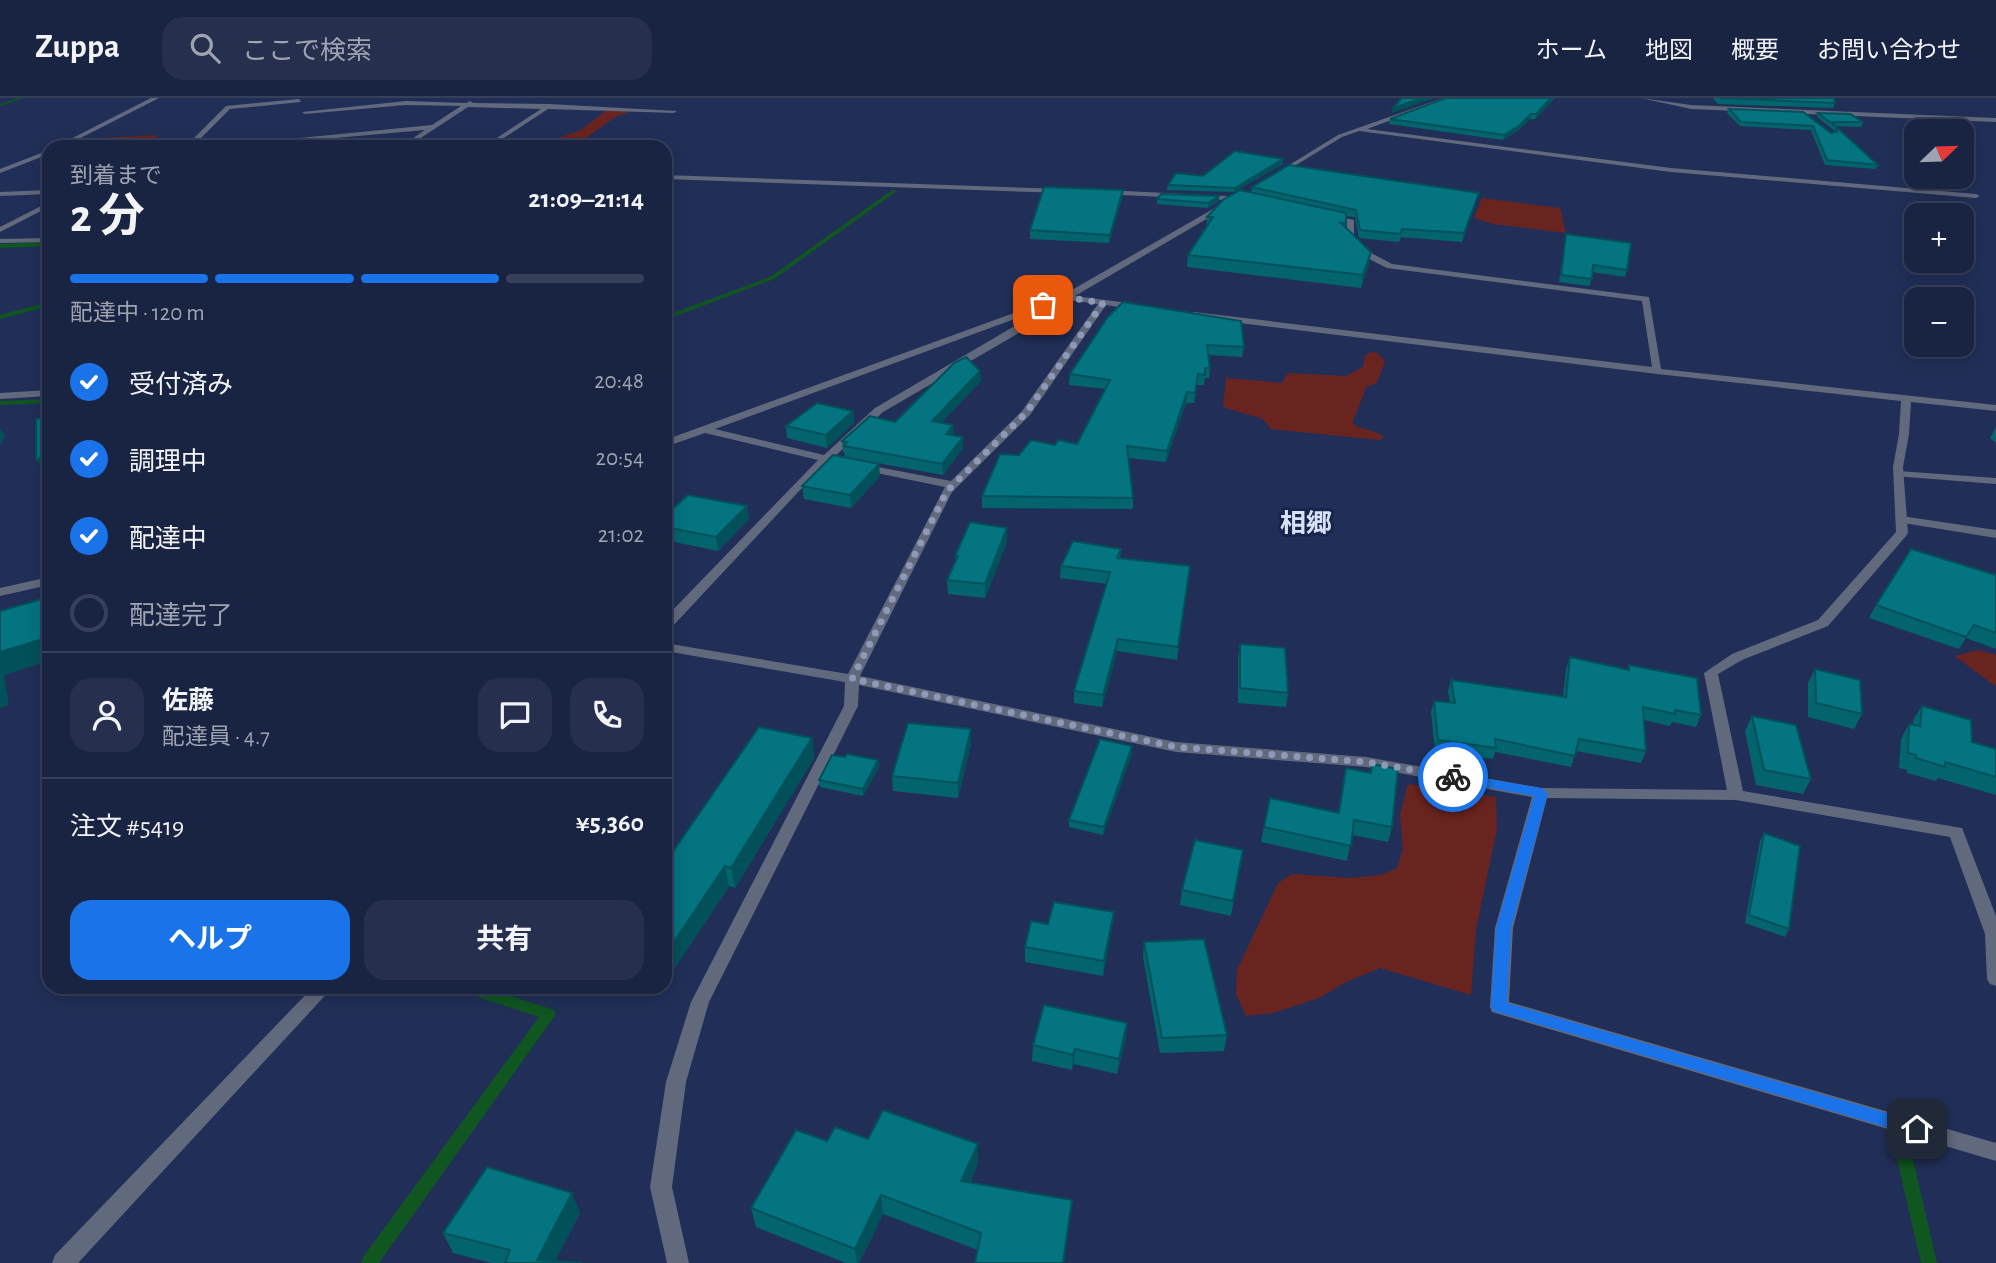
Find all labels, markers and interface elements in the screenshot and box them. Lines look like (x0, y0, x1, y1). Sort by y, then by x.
search box (162, 17, 652, 80)
icon: search (186, 29, 224, 67)
text: Zuppa (35, 31, 120, 64)
text: ここで検索 (242, 38, 372, 64)
text: ホーム (1536, 39, 1607, 63)
text: 地図 (1645, 39, 1693, 63)
text: 概要 (1731, 39, 1779, 63)
text: お問い合わせ (1817, 39, 1961, 63)
north arrow (1904, 119, 1974, 189)
map controls (1904, 119, 1974, 357)
text: 到着まで (70, 165, 162, 188)
text: 21:09–21:14 (528, 186, 644, 212)
text: 2 分 (70, 194, 145, 240)
button: + (1904, 203, 1974, 273)
pin (1013, 275, 1073, 335)
icon: bag (1024, 286, 1062, 324)
button: − (1904, 287, 1974, 357)
text: 配達中 · 120 m (70, 302, 205, 325)
icon: check (70, 363, 108, 401)
text: 20:48 (594, 370, 644, 393)
text: 受付済み (129, 372, 233, 398)
icon: check (70, 440, 108, 478)
text: 20:54 (595, 447, 644, 470)
text: 調理中 (129, 449, 207, 475)
district label: 相郷 (1280, 509, 1332, 537)
icon: check (70, 517, 108, 555)
text: 21:02 (598, 524, 644, 547)
text: 配達中 (129, 526, 207, 552)
text: 配達完了 (129, 603, 233, 629)
button: person (70, 678, 144, 752)
button: chat (478, 678, 552, 752)
button: phone (570, 678, 644, 752)
text: 佐藤 (162, 688, 214, 714)
text: 配達員 · 4.7 (162, 726, 270, 749)
courier (1418, 742, 1488, 812)
icon: bike (1434, 758, 1472, 796)
text: ¥5,360 (576, 810, 644, 836)
text: 注文 #5419 (70, 814, 184, 840)
button: ヘルプ (70, 900, 350, 980)
button: 共有 (364, 900, 644, 980)
pin (1887, 1099, 1947, 1159)
icon: home (1898, 1110, 1936, 1148)

